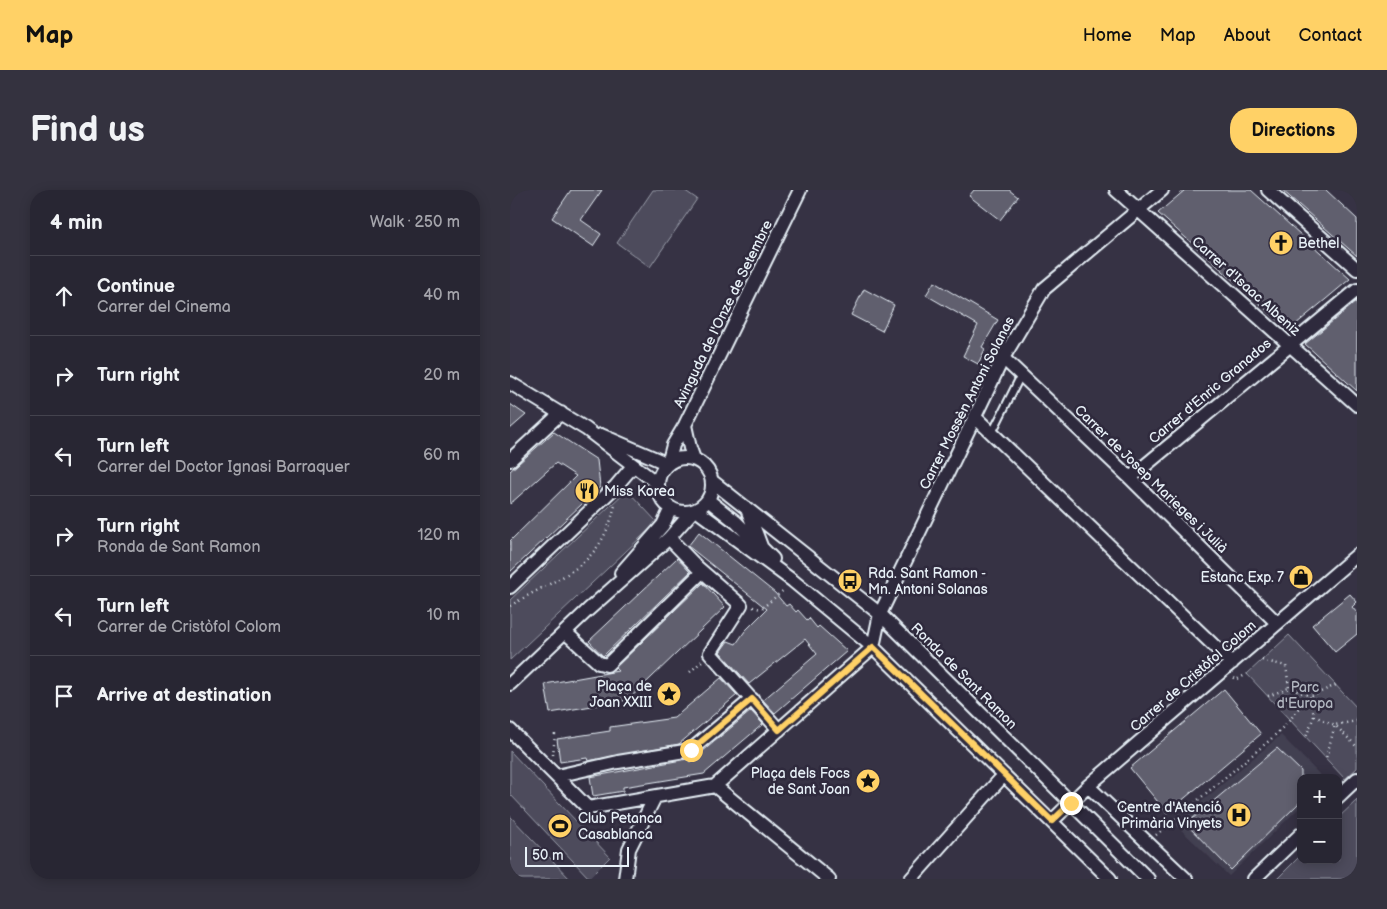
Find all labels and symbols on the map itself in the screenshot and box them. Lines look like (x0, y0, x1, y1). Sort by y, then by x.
street label: Avinguda de l'Onze de Setembre (670, 217, 776, 411)
church icon: Bethel (1268, 230, 1294, 256)
street label: Carrer d'Isaac Albeniz (1188, 233, 1304, 339)
place label: Bethel (1298, 235, 1339, 252)
street label: Carrer Mossèn Antoni Solanas (916, 314, 1018, 492)
street label: Carrer d'Enric Granados (1145, 335, 1275, 447)
street label: Carrer de Josep Marieges i Julià (1071, 401, 1231, 557)
restaurant icon: Miss Korea (574, 478, 600, 504)
place label: Miss Korea (604, 483, 675, 500)
shop icon: Estanc Exp. 7 (1288, 564, 1314, 590)
place label: Rda. Sant Ramon - Mn. Antoni Solanas (868, 565, 988, 598)
bus stop icon: Rda. Sant Ramon - Mn. Antoni Solanas (837, 568, 863, 594)
place label: Estanc Exp. 7 (1200, 569, 1284, 586)
street label: Carrer de Cristòfol Colom (1127, 617, 1259, 735)
street label: Ronda de Sant Ramon (907, 619, 1021, 733)
place label: Plaça de Joan XXIII (589, 678, 652, 711)
park label: Parc d'Europa (1277, 679, 1333, 712)
place icon: Plaça de Joan XXIII (656, 681, 682, 707)
route start (680, 739, 703, 762)
place label: Plaça dels Focs de Sant Joan (751, 765, 850, 798)
place icon: Plaça dels Focs de Sant Joan (855, 768, 881, 794)
route end (1060, 792, 1083, 815)
place label: Centre d'Atenció Primària Vinyets (1117, 799, 1222, 832)
hospital icon: Centre d'Atenció Primària Vinyets (1226, 802, 1252, 828)
place label: Club Petanca Casablanca (578, 810, 662, 843)
sports icon: Club Petanca Casablanca (547, 813, 573, 839)
scale bar (525, 844, 629, 867)

